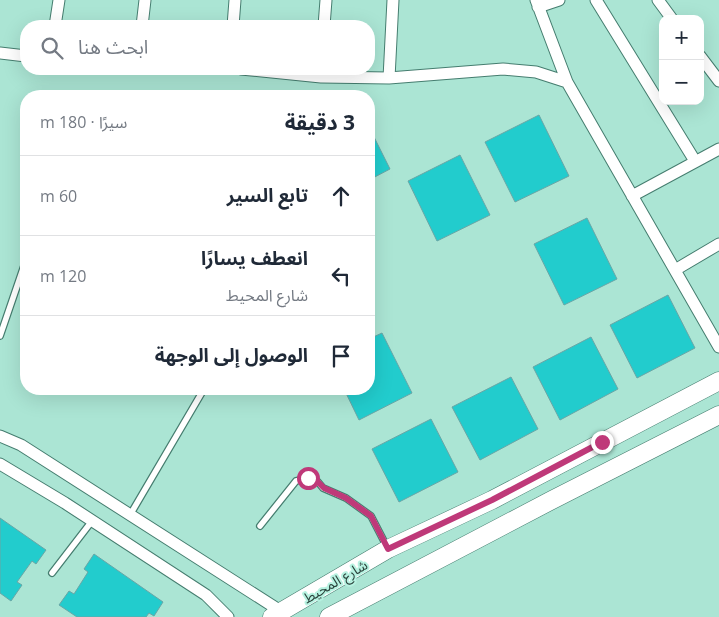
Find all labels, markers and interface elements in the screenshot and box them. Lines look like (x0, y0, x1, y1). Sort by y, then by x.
map controls (659, 15, 704, 105)
button: + (659, 15, 704, 60)
search box (20, 20, 375, 75)
icon: search (38, 34, 66, 62)
text: ابحث هنا (78, 34, 148, 60)
button: − (659, 60, 704, 105)
text: 3 دقيقة (285, 108, 355, 136)
text: سيرًا · 180 m (40, 111, 127, 133)
text: تابع السير (227, 182, 308, 208)
icon: ahead (327, 182, 355, 210)
text: 60 m (40, 185, 77, 207)
text: انعطف يسارًا (201, 245, 308, 271)
icon: left (327, 262, 355, 290)
text: 120 m (40, 265, 86, 287)
text: شارع المحيط (226, 284, 308, 306)
text: الوصول إلى الوجهة (155, 342, 308, 368)
icon: arrive (327, 342, 355, 370)
route end (591, 431, 614, 454)
route start (297, 467, 320, 490)
street label: شارع المحيط (299, 555, 372, 609)

